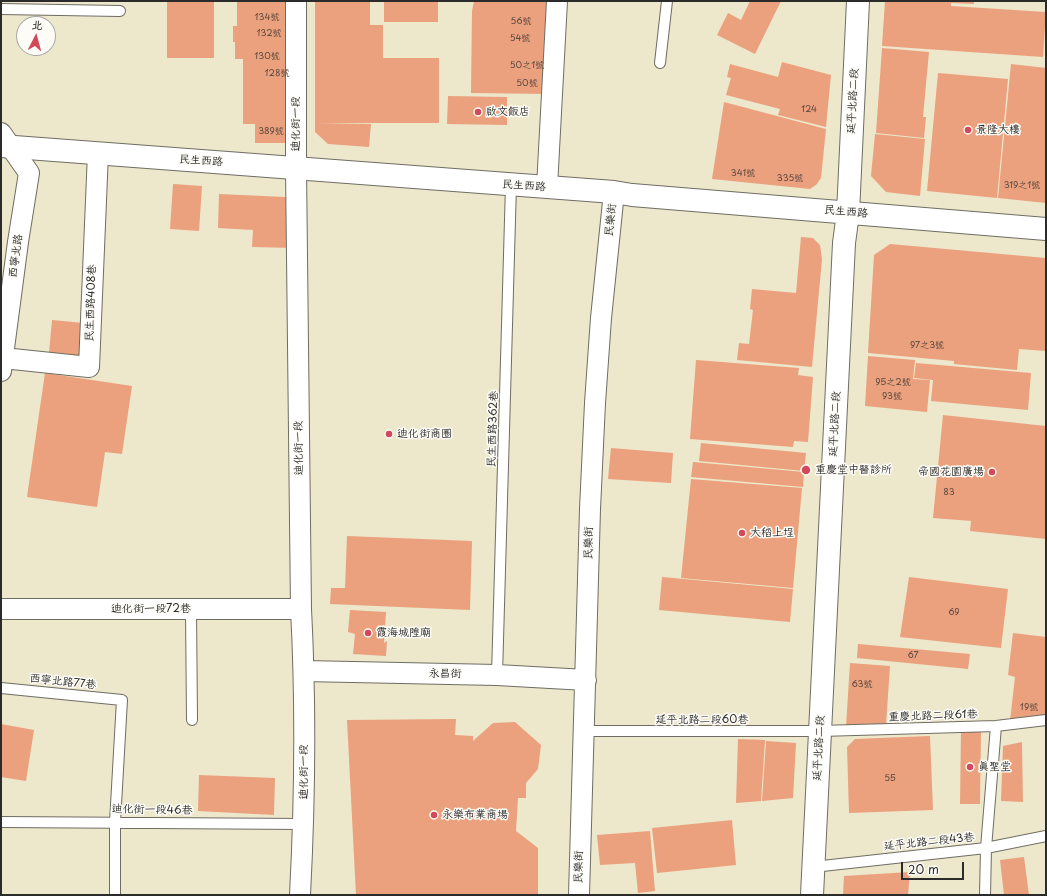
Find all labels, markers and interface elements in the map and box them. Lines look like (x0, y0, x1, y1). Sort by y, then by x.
house number: 134號 (255, 13, 279, 23)
north arrow (16, 16, 56, 56)
text: 北 (31, 16, 44, 34)
house number: 56號 (510, 17, 532, 27)
house number: 132號 (256, 29, 282, 39)
house number: 54號 (510, 34, 530, 44)
house number: 130號 (254, 52, 280, 62)
house number: 50之1號 (510, 61, 544, 71)
street label: 延平北路二段 (845, 68, 861, 134)
house number: 128號 (264, 69, 290, 79)
house number: 50號 (516, 79, 538, 89)
street label: 迪化街一段 (289, 97, 303, 151)
place label: 啟文飯店 (486, 105, 530, 119)
house number: 124 (801, 105, 817, 115)
marker: 啟文飯店 (473, 107, 483, 117)
place label: 景隆大樓 (976, 123, 1020, 137)
marker: 景隆大樓 (963, 125, 973, 135)
house number: 389號 (258, 127, 284, 137)
street label: 民生西路 (179, 153, 223, 169)
house number: 341號 (731, 169, 755, 179)
house number: 335號 (777, 174, 803, 184)
street label: 民生西路 (502, 178, 546, 194)
house number: 319之1號 (1004, 181, 1040, 191)
street label: 民樂街 (603, 203, 619, 237)
street label: 民生西路 (824, 204, 868, 220)
street label: 西寧北路 (6, 233, 26, 279)
street label: 民生西路408巷 (83, 264, 99, 342)
house number: 97之3號 (910, 341, 944, 351)
house number: 95之2號 (875, 378, 911, 388)
street label: 民生西路362巷 (485, 390, 501, 468)
street label: 延平北路二段 (827, 391, 843, 457)
house number: 93號 (882, 392, 902, 402)
street label: 迪化街一段 (292, 420, 306, 476)
place label: 迪化街商圈 (397, 427, 452, 441)
marker: 迪化街商圈 (384, 429, 394, 439)
place label: 重慶堂中醫診所 (815, 463, 892, 477)
marker: 重慶堂中醫診所 (800, 464, 812, 476)
place label: 帝國花園廣場 (918, 465, 984, 479)
marker: 帝國花園廣場 (987, 467, 997, 477)
house number: 83 (943, 488, 955, 498)
street label: 民樂街 (582, 526, 596, 560)
place label: 大稻上埕 (750, 526, 794, 540)
marker: 大稻上埕 (737, 528, 747, 538)
street label: 迪化街一段72巷 (111, 602, 191, 616)
house number: 69 (948, 608, 960, 618)
place label: 霞海城隍廟 (376, 626, 431, 640)
marker: 霞海城隍廟 (363, 628, 373, 638)
house number: 67 (907, 651, 919, 661)
street label: 永昌街 (428, 667, 462, 681)
street label: 西寧北路77巷 (29, 672, 97, 692)
house number: 63號 (851, 680, 873, 690)
house number: 19號 (1020, 703, 1038, 713)
street label: 重慶北路二段61巷 (888, 708, 978, 724)
street label: 延平北路二段60巷 (656, 713, 748, 727)
street label: 延平北路二段 (811, 715, 827, 781)
street label: 迪化街一段 (297, 745, 311, 799)
place label: 真聖堂 (978, 760, 1011, 774)
marker: 真聖堂 (965, 762, 975, 772)
house number: 55 (884, 774, 896, 784)
street label: 迪化街一段46巷 (111, 803, 193, 817)
place label: 永樂布業商場 (442, 808, 508, 822)
marker: 永樂布業商場 (429, 810, 439, 820)
street label: 延平北路二段43巷 (883, 831, 975, 853)
street label: 民樂街 (572, 850, 586, 884)
scale bar (903, 854, 966, 880)
text: 20 m (908, 860, 939, 878)

